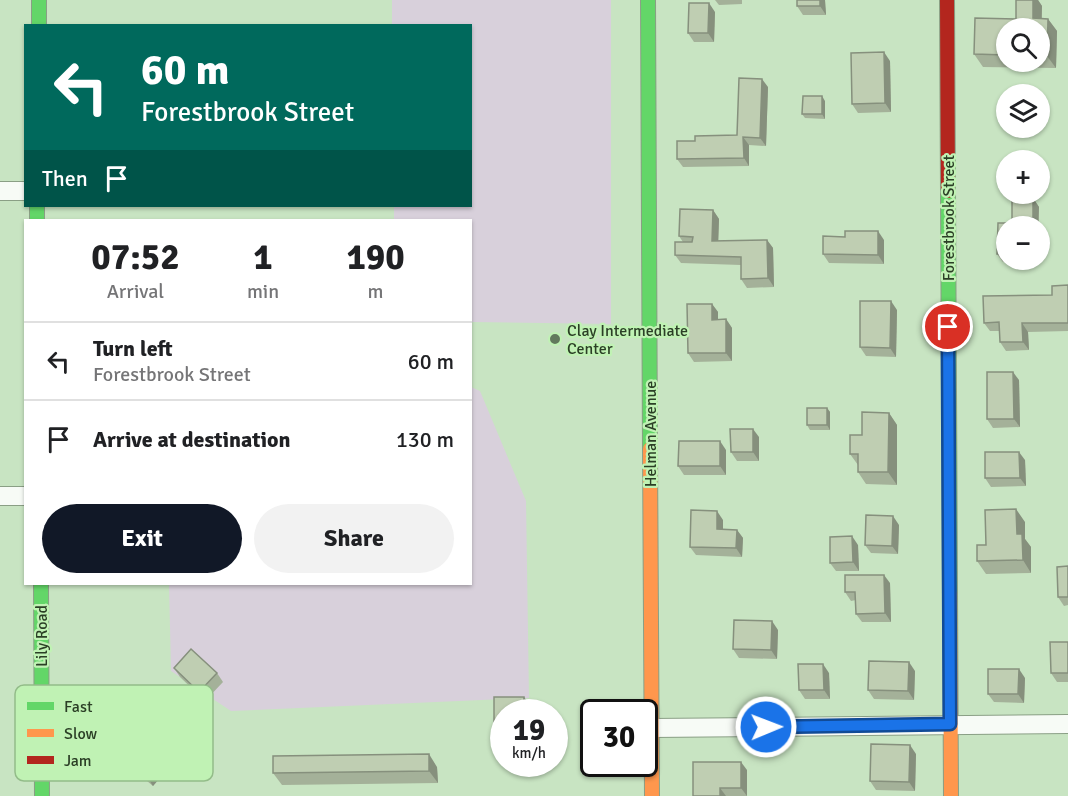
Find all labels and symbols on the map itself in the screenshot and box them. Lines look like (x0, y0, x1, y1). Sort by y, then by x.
street label: Forestbrook Street (939, 154, 959, 281)
pin (922, 301, 973, 352)
place label: Clay Intermediate Center (567, 321, 688, 359)
marker: Clay Intermediate Center (548, 332, 562, 346)
street label: Helman Avenue (641, 381, 661, 487)
street label: Lily Road (32, 605, 52, 667)
legend (15, 685, 213, 781)
position arrow (734, 695, 798, 759)
text: Fast (64, 697, 93, 717)
speed limit sign: 30 (580, 699, 658, 777)
text: Slow (64, 724, 98, 744)
text: Jam (64, 751, 92, 771)

